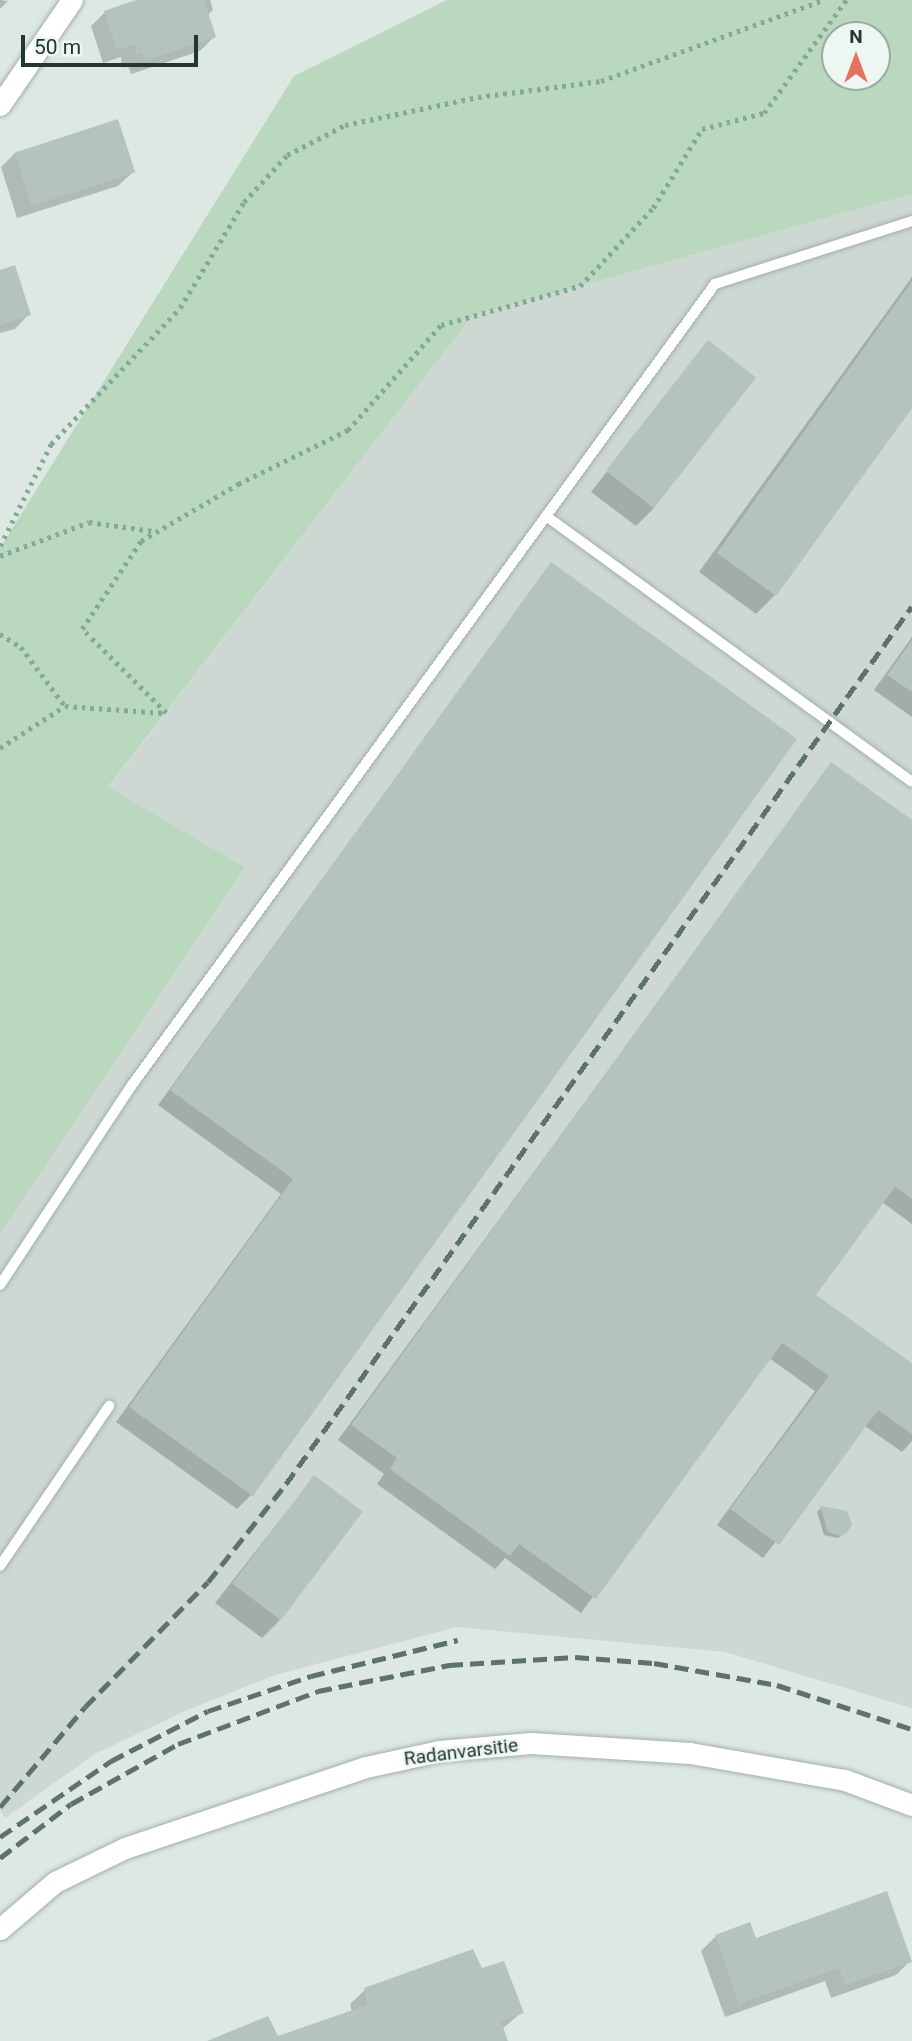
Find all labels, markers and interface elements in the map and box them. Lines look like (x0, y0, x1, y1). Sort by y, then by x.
scale bar (24, 21, 201, 65)
north arrow (821, 21, 891, 91)
text: N (849, 25, 863, 48)
text: 50 m (34, 35, 81, 59)
street label: Radanvarsitie (403, 1734, 519, 1770)

